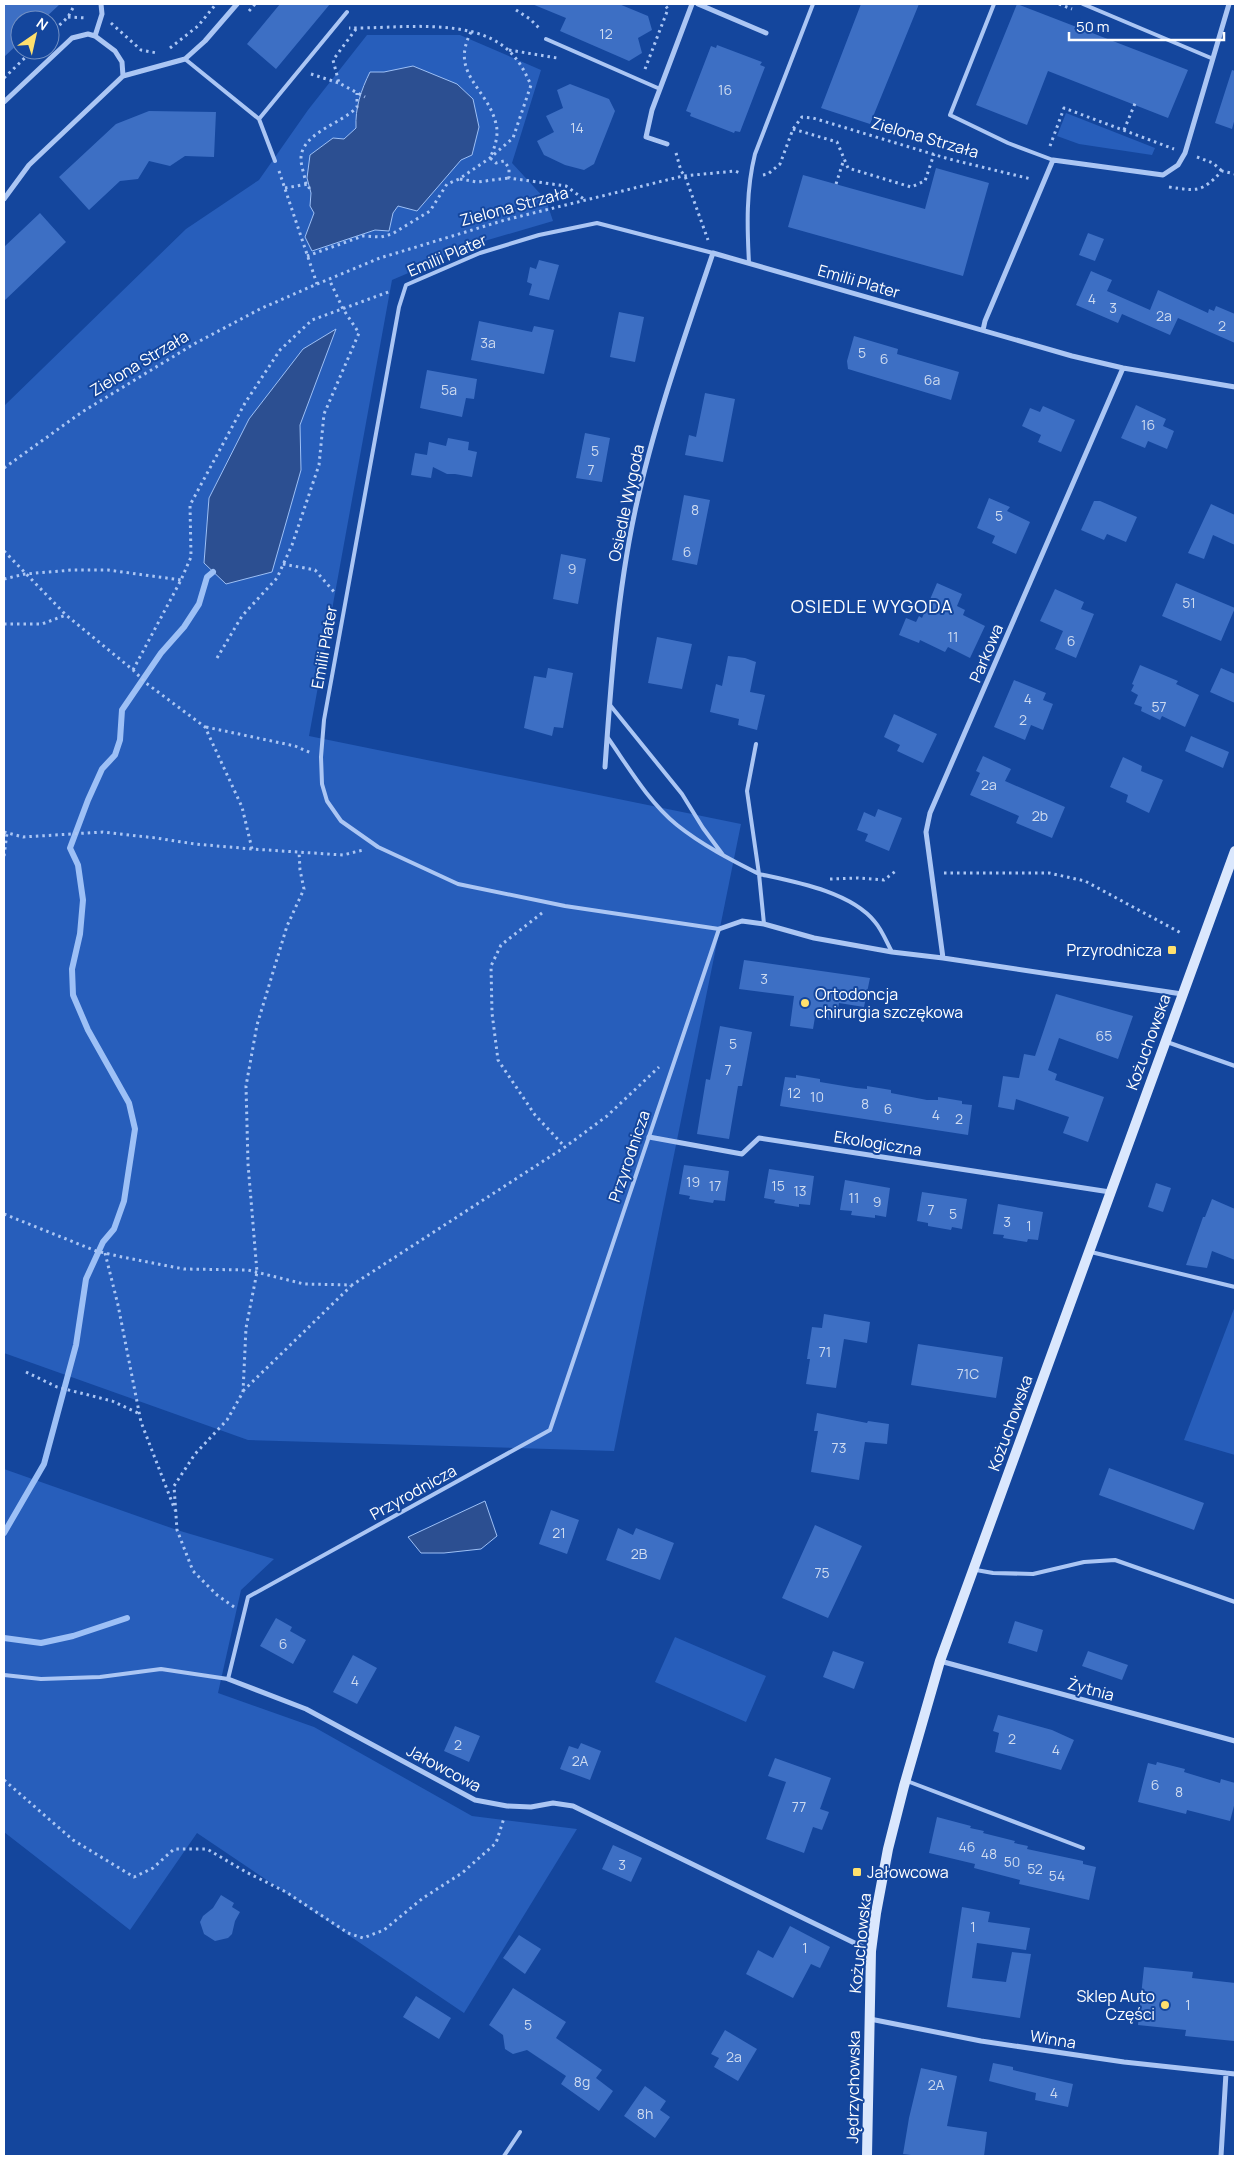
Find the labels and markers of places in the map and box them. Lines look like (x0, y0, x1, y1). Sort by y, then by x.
place label: Przyrodnicza (1066, 939, 1162, 961)
marker: Przyrodnicza (1166, 944, 1178, 956)
place label: Ortodoncja chirurgia szczękowa (815, 983, 963, 1023)
marker: Ortodoncja chirurgia szczękowa (799, 997, 811, 1009)
place label: Jałowcowa (867, 1861, 949, 1883)
marker: Jałowcowa (851, 1866, 863, 1878)
place label: Sklep Auto Części (1076, 1985, 1155, 2025)
marker: Sklep Auto Części (1159, 1999, 1171, 2011)

